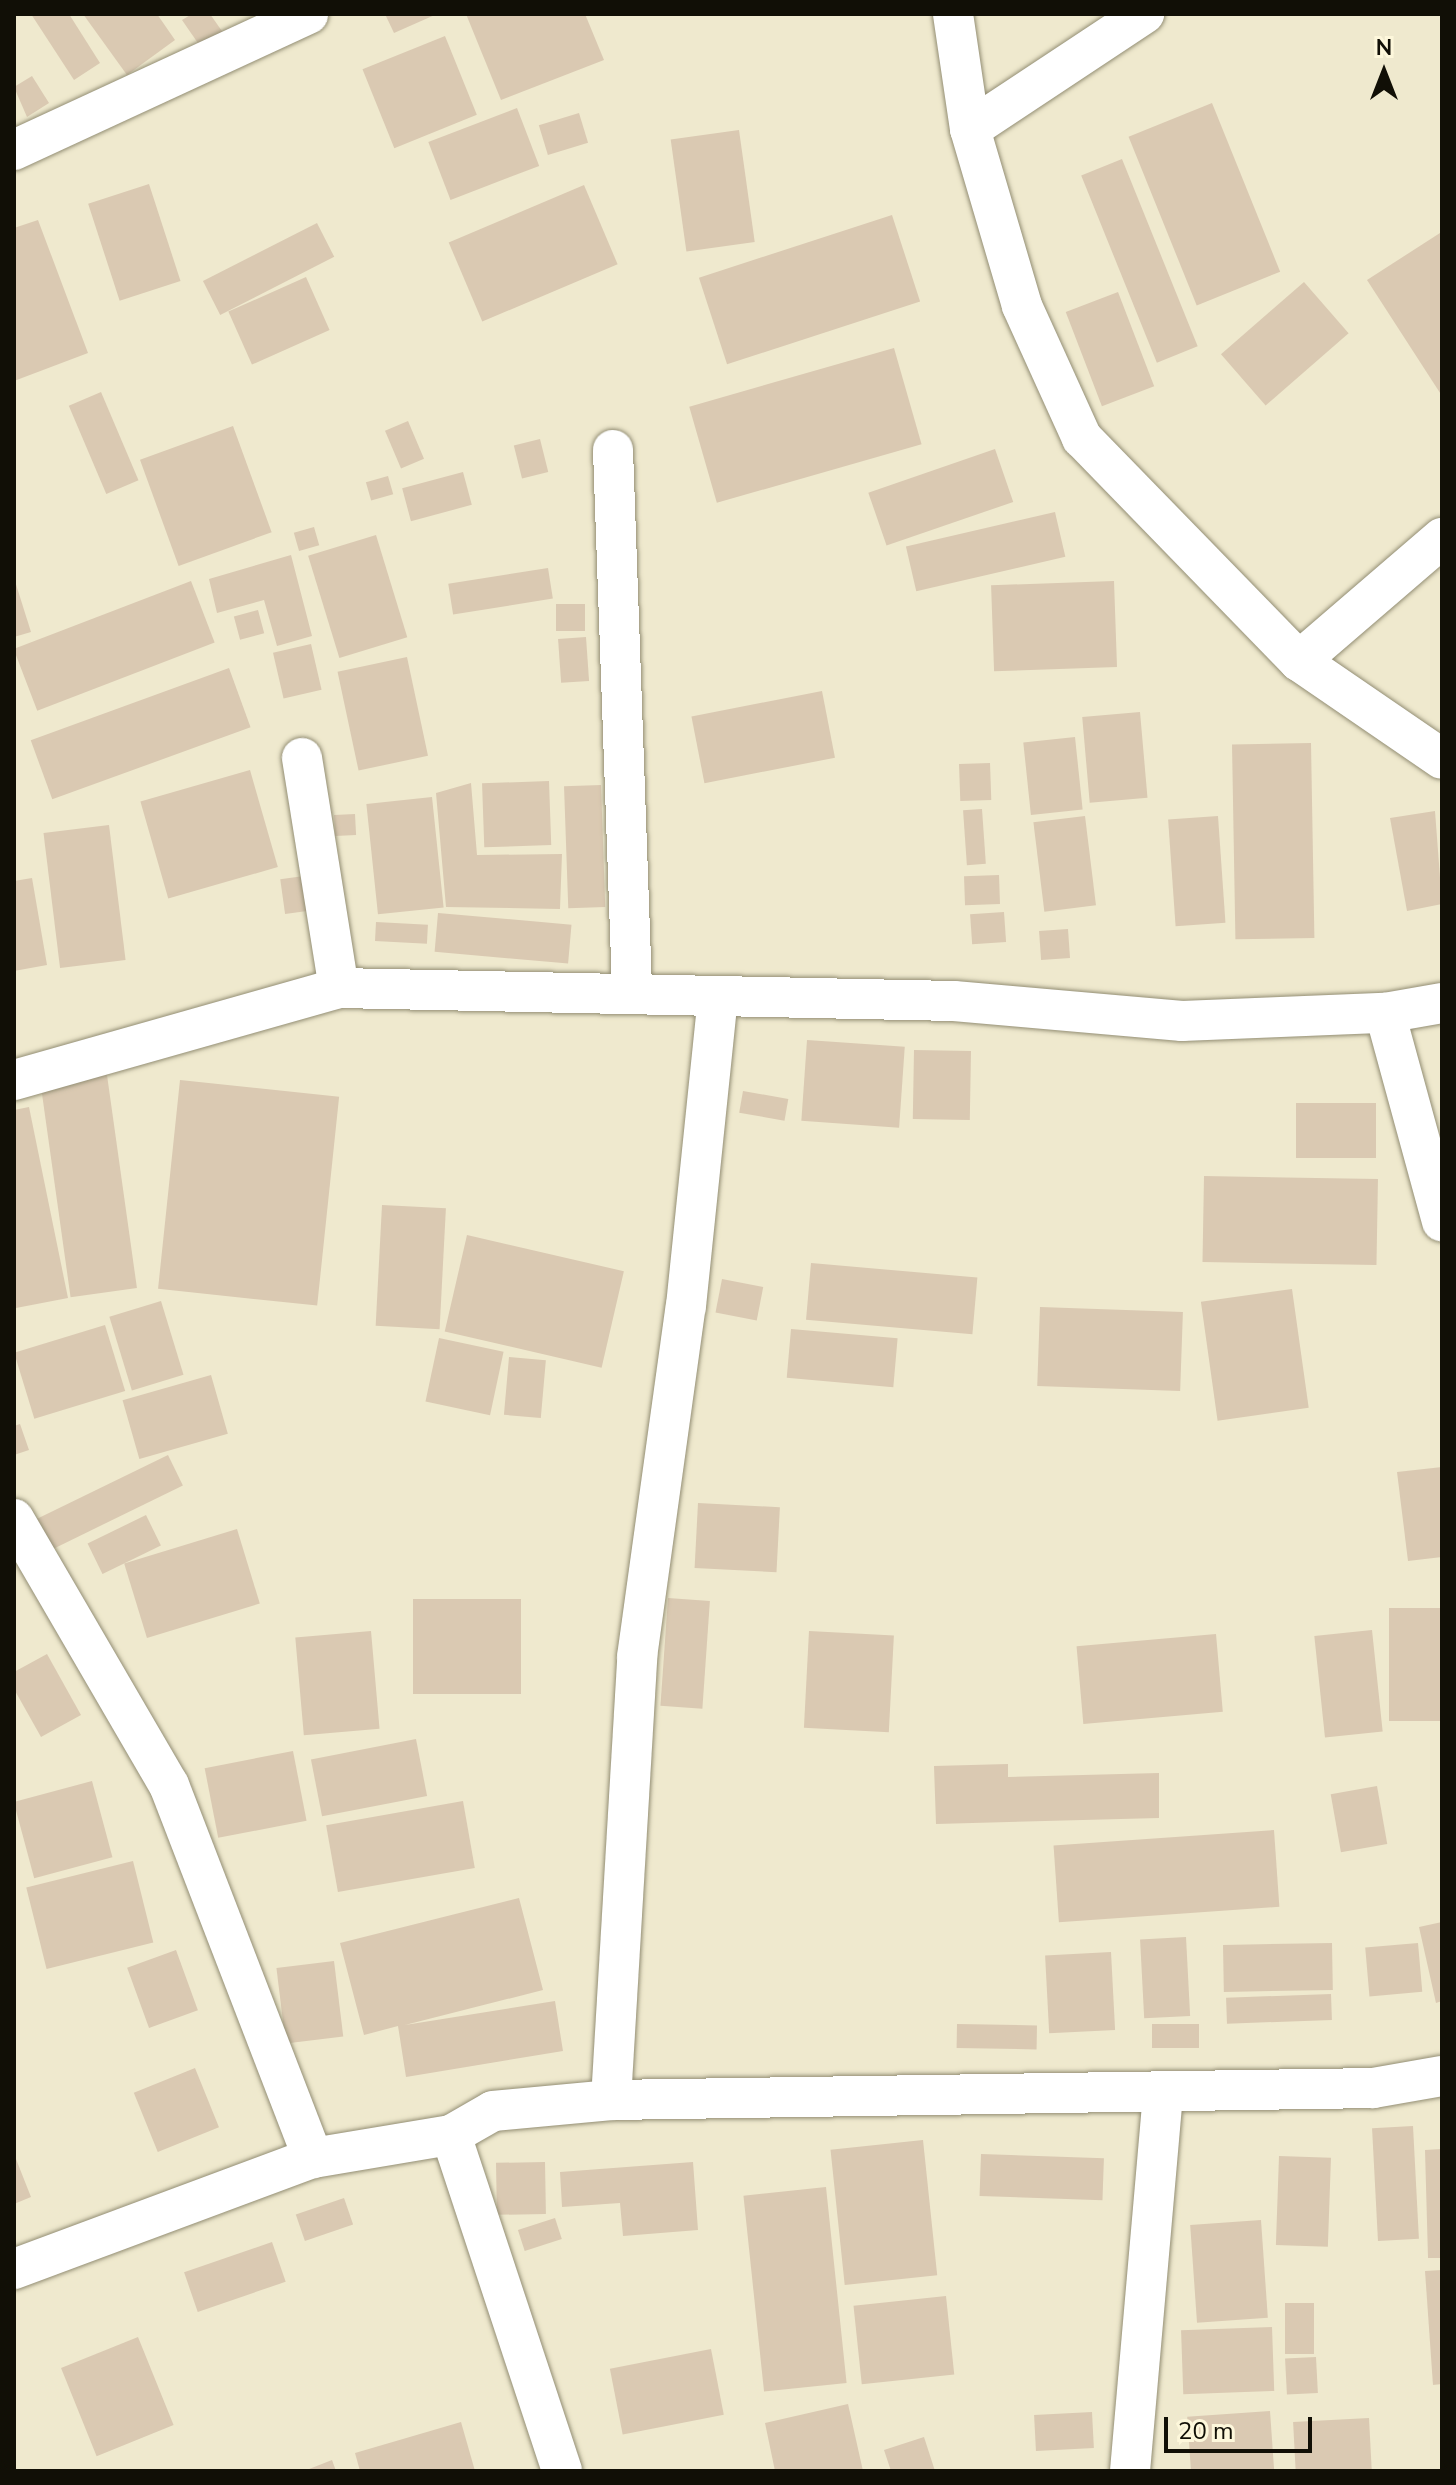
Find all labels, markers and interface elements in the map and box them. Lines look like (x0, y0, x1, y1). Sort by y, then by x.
north arrow (1344, 32, 1424, 112)
text: N (1376, 33, 1392, 63)
scale bar (1168, 2401, 1316, 2451)
text: 20 m (1178, 2415, 1234, 2447)

